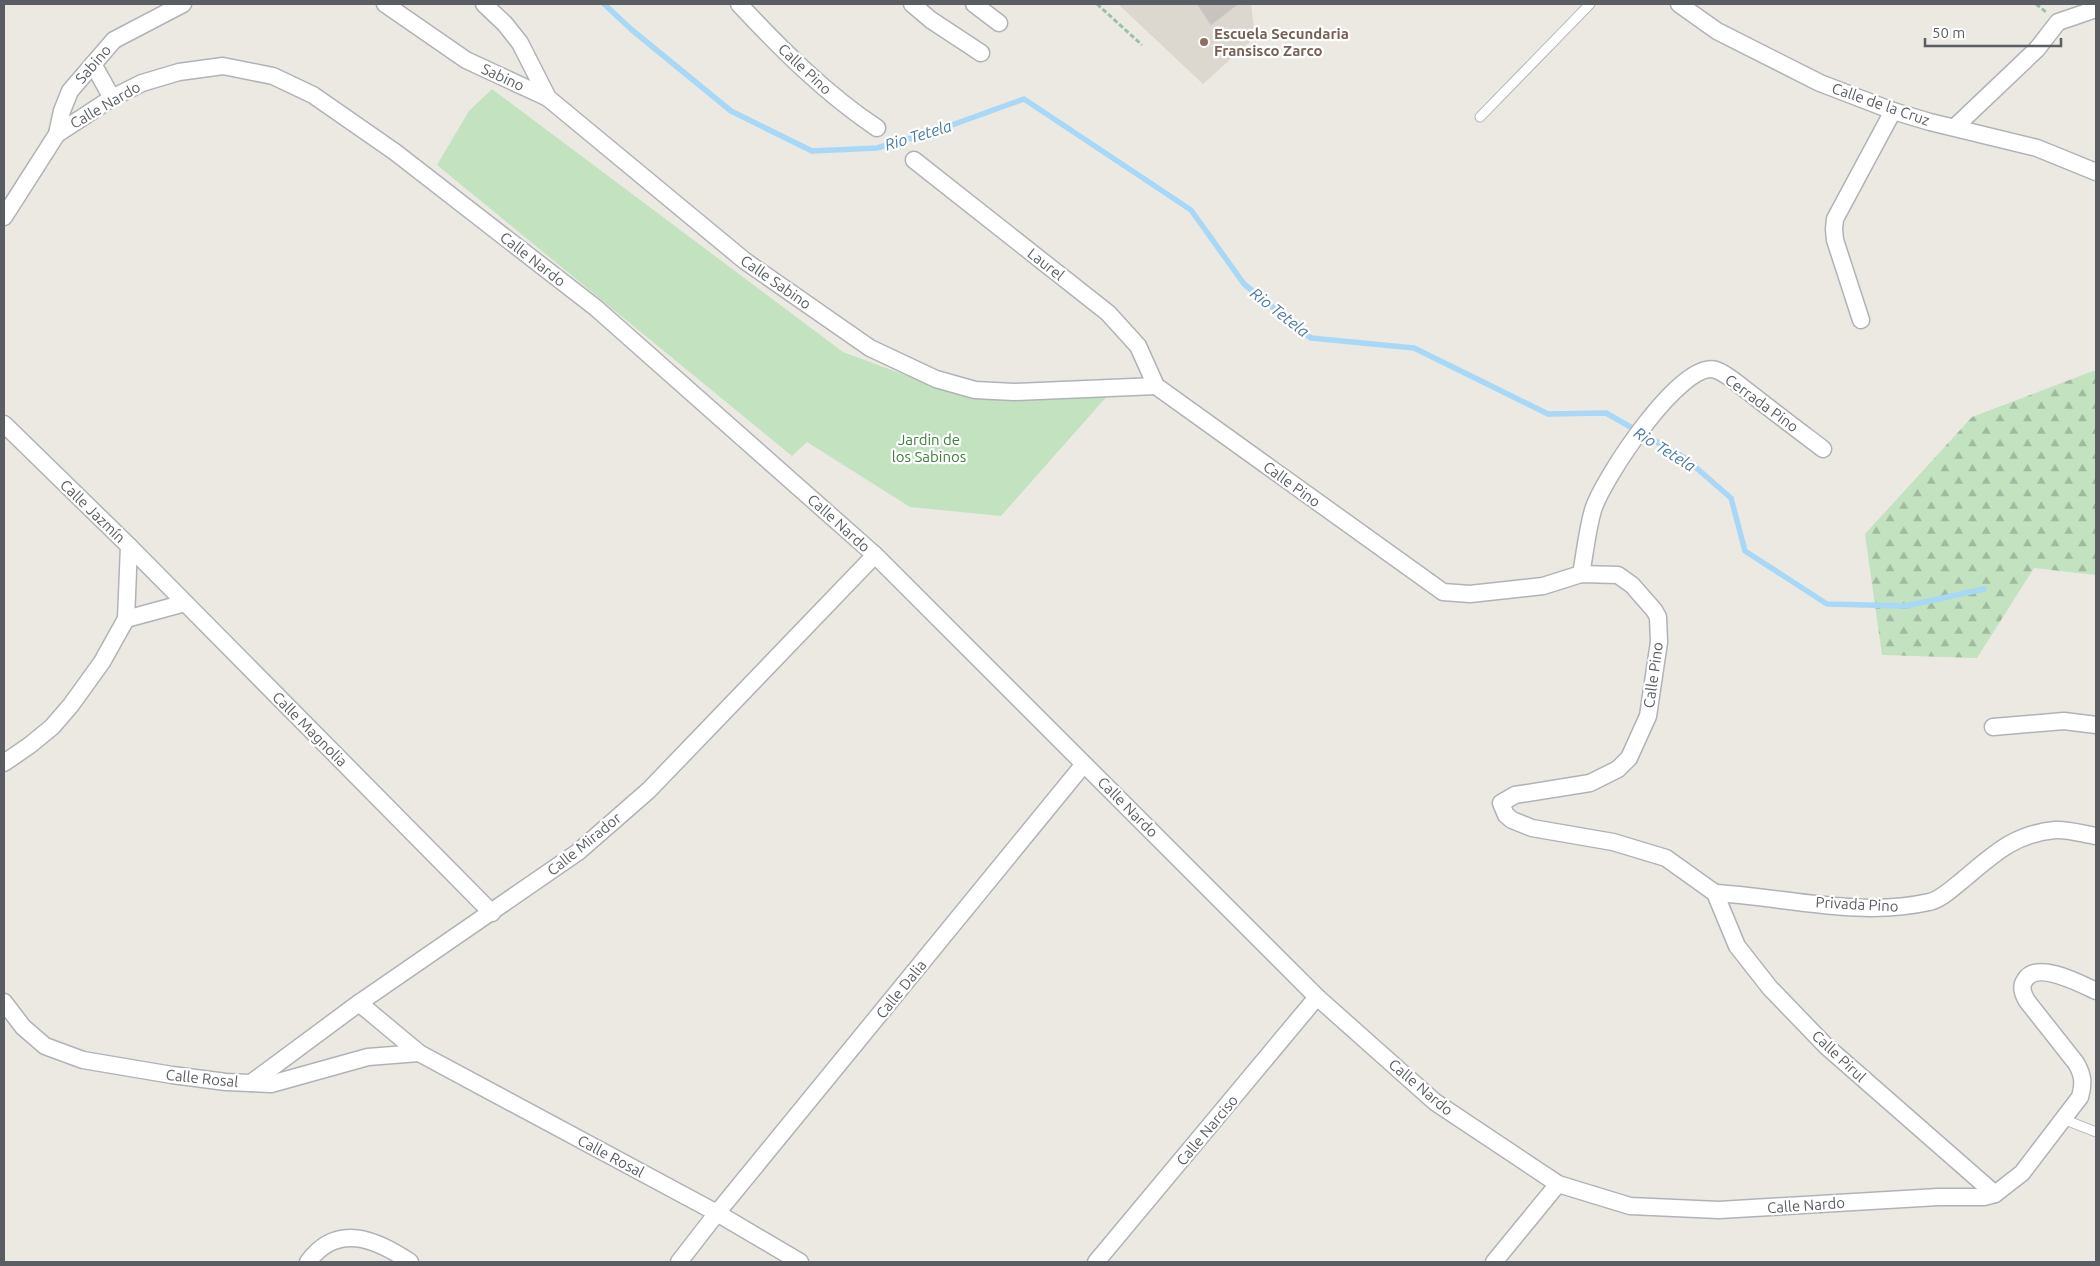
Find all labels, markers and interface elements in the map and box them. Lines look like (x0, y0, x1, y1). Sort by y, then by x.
scale bar (1925, 15, 2061, 47)
text: 50 m (1932, 24, 1965, 41)
place label: Escuela Secundaria Fransisco Zarco (1214, 25, 1349, 59)
marker: Escuela Secundaria Fransisco Zarco (1198, 36, 1210, 48)
street label: Calle Pino (775, 40, 835, 98)
street label: Sabino (72, 41, 114, 87)
street label: Sabino (479, 60, 527, 94)
street label: Calle Nardo (67, 78, 143, 132)
street label: Calle de la Cruz (1830, 79, 1932, 129)
water label: Rio Tetela (882, 116, 954, 154)
street label: Calle Nardo (497, 228, 569, 290)
street label: Laurel (1024, 244, 1068, 284)
street label: Calle Sabino (738, 252, 814, 312)
water label: Rio Tetela (1247, 284, 1313, 341)
street label: Cerrada Pino (1722, 371, 1802, 435)
water label: Rio Tetela (1631, 423, 1699, 475)
park label: Jardin de los Sabinos (892, 431, 966, 465)
street label: Calle Pino (1260, 458, 1324, 510)
street label: Calle Jazmín (57, 476, 129, 546)
street label: Calle Nardo (804, 491, 874, 555)
street label: Calle Pino (1640, 641, 1666, 709)
street label: Calle Magnolia (269, 688, 351, 770)
street label: Calle Nardo (1094, 773, 1162, 841)
street label: Calle Mirador (544, 809, 624, 879)
street label: Privada Pino (1815, 893, 1899, 915)
street label: Calle Dalia (872, 956, 930, 1022)
street label: Calle Pirul (1809, 1027, 1869, 1085)
street label: Calle Nardo (1386, 1055, 1456, 1119)
street label: Calle Rosal (165, 1066, 239, 1090)
street label: Calle Narciso (1173, 1091, 1241, 1169)
street label: Calle Rosal (575, 1131, 647, 1181)
street label: Calle Nardo (1766, 1194, 1846, 1216)

